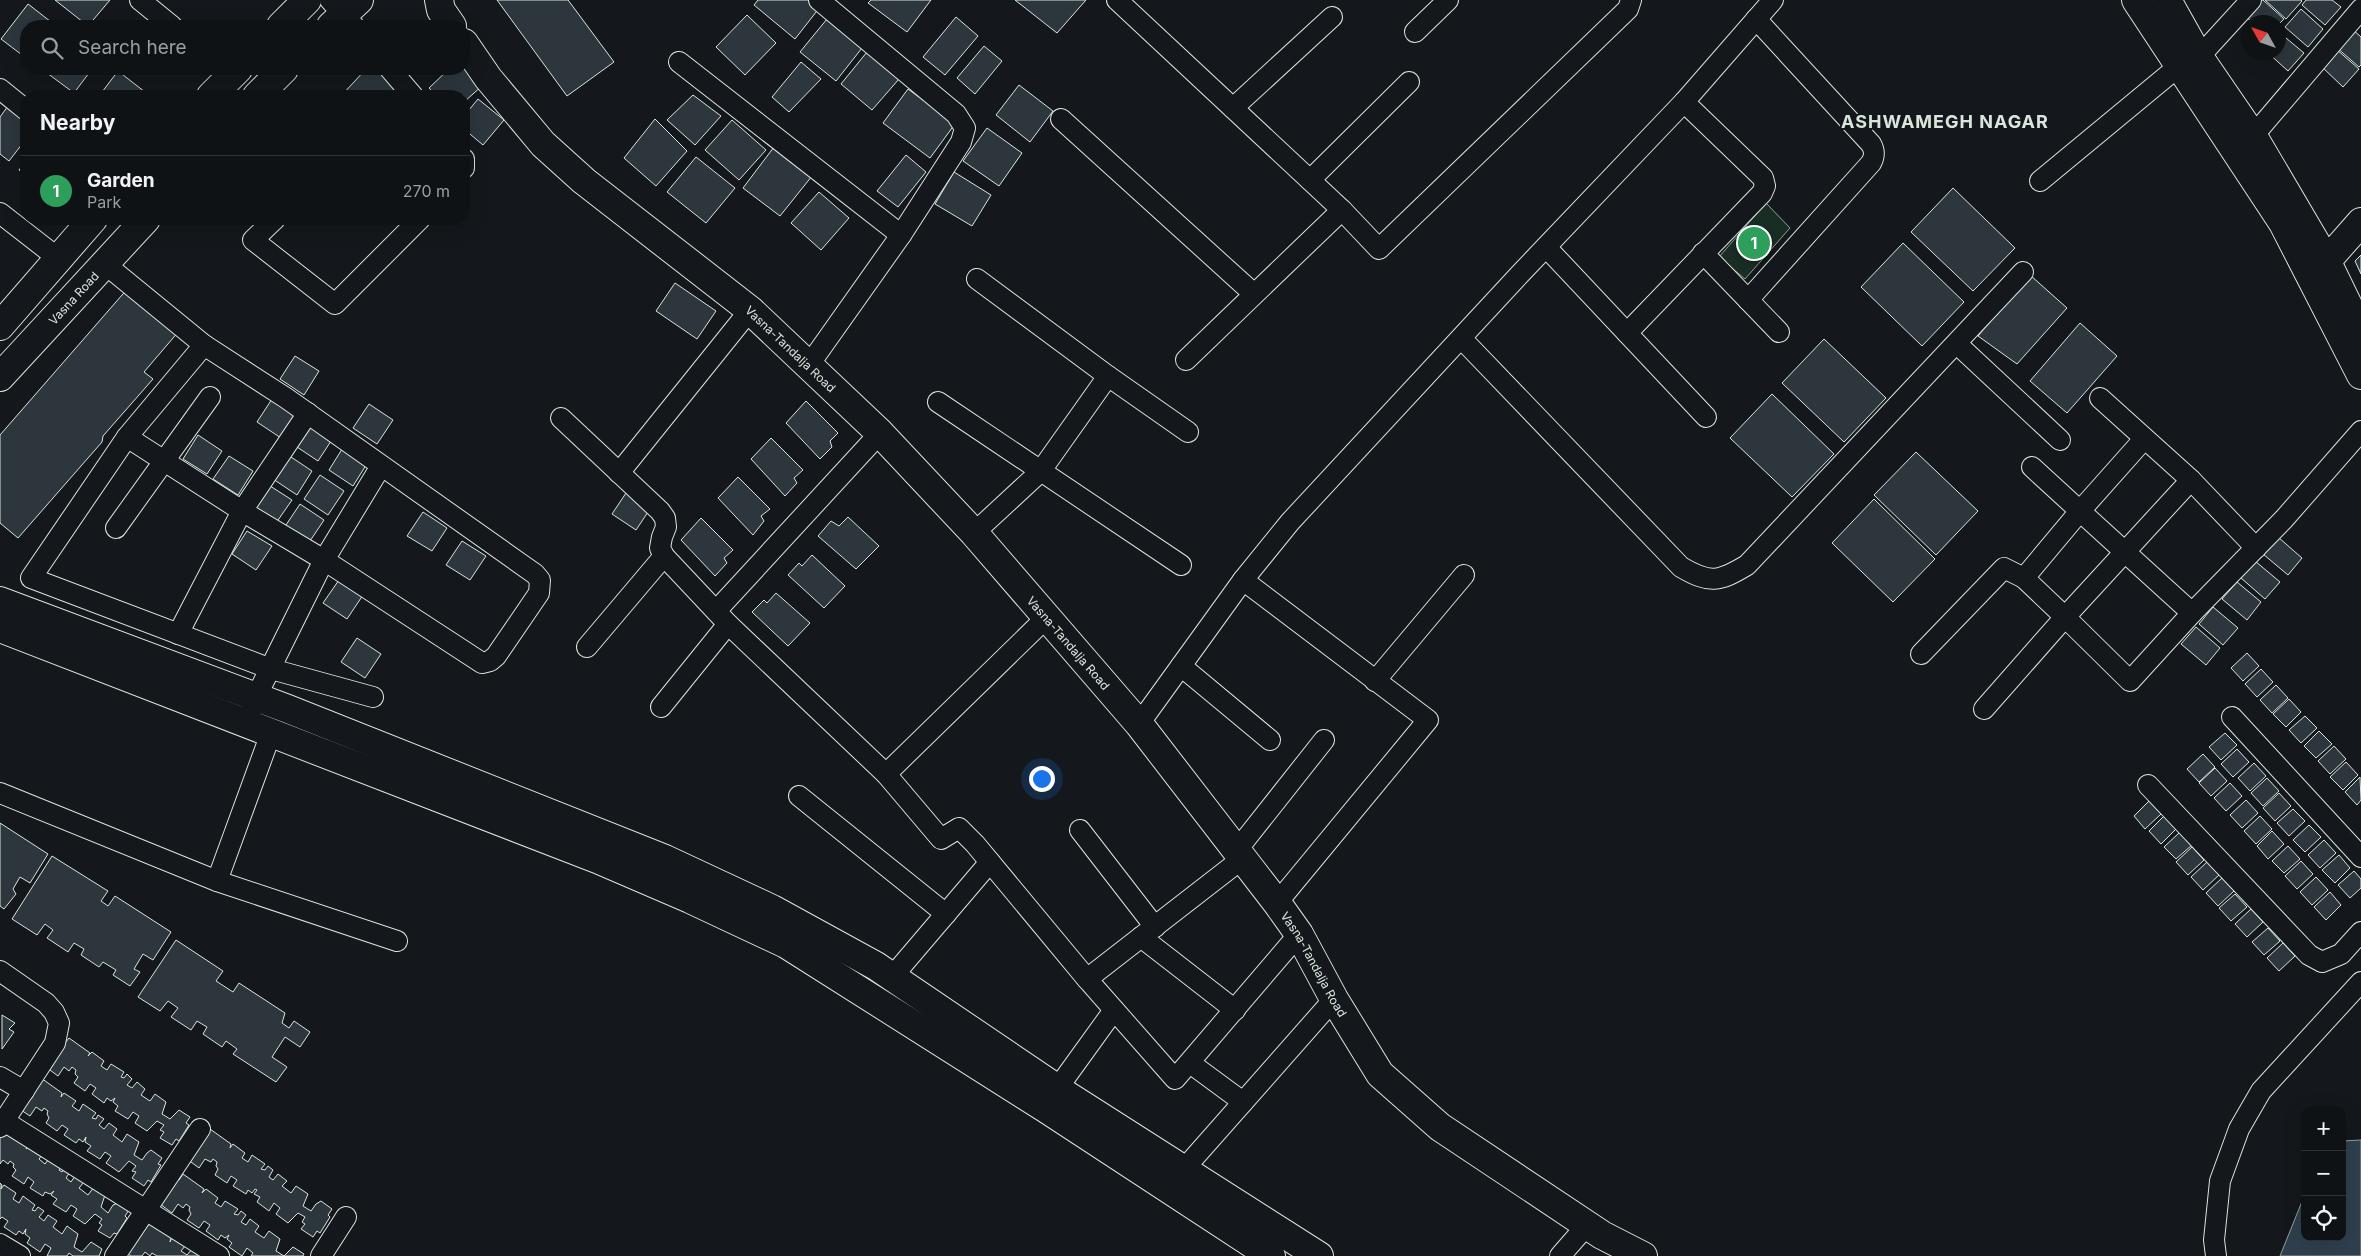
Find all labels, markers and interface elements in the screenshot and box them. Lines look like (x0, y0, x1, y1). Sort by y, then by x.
north arrow (2241, 15, 2286, 60)
search box (20, 20, 470, 75)
icon: search (38, 34, 66, 62)
text: Search here (78, 36, 187, 59)
text: Nearby (40, 110, 115, 135)
district label: ASHWAMEGH NAGAR (1841, 111, 2049, 132)
text: Garden (87, 169, 155, 192)
text: 1 (53, 181, 59, 201)
text: 270 m (403, 181, 450, 201)
text: Park (87, 192, 121, 212)
pin: 1 (1738, 224, 1770, 262)
street label: Vasna Road (45, 268, 102, 327)
street label: Vasna-Tandalja Road (742, 302, 839, 395)
street label: Vasna-Tandalja Road (1024, 593, 1113, 693)
your location (1029, 766, 1055, 792)
street label: Vasna-Tandalja Road (1278, 909, 1350, 1019)
map controls (2301, 1106, 2346, 1241)
button: + (2301, 1106, 2346, 1151)
button: − (2301, 1151, 2346, 1196)
button: locate (2301, 1196, 2346, 1241)

